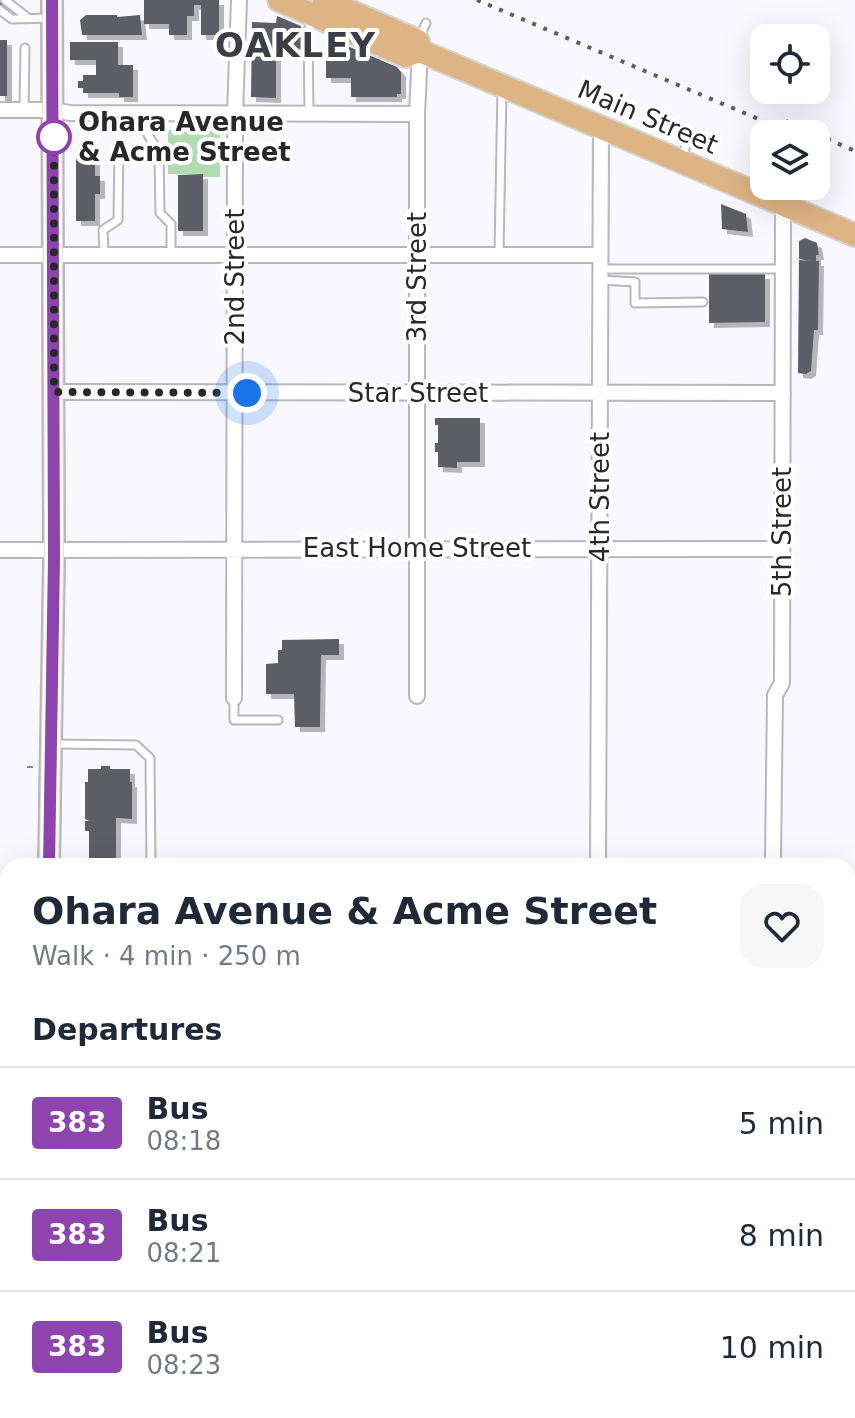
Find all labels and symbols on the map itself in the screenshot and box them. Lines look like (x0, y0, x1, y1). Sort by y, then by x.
district label: OAKLEY (215, 25, 377, 65)
street label: Main Street (573, 74, 723, 160)
place label: Ohara Avenue & Acme Street (78, 107, 291, 167)
marker: Ohara Avenue & Acme Street (37, 120, 71, 154)
street label: 2nd Street (220, 209, 250, 345)
street label: 3rd Street (402, 212, 432, 342)
your location (227, 373, 267, 413)
street label: Star Street (348, 378, 488, 408)
street label: 4th Street (585, 432, 615, 562)
street label: 5th Street (767, 467, 797, 597)
street label: East Home Street (303, 533, 531, 563)

